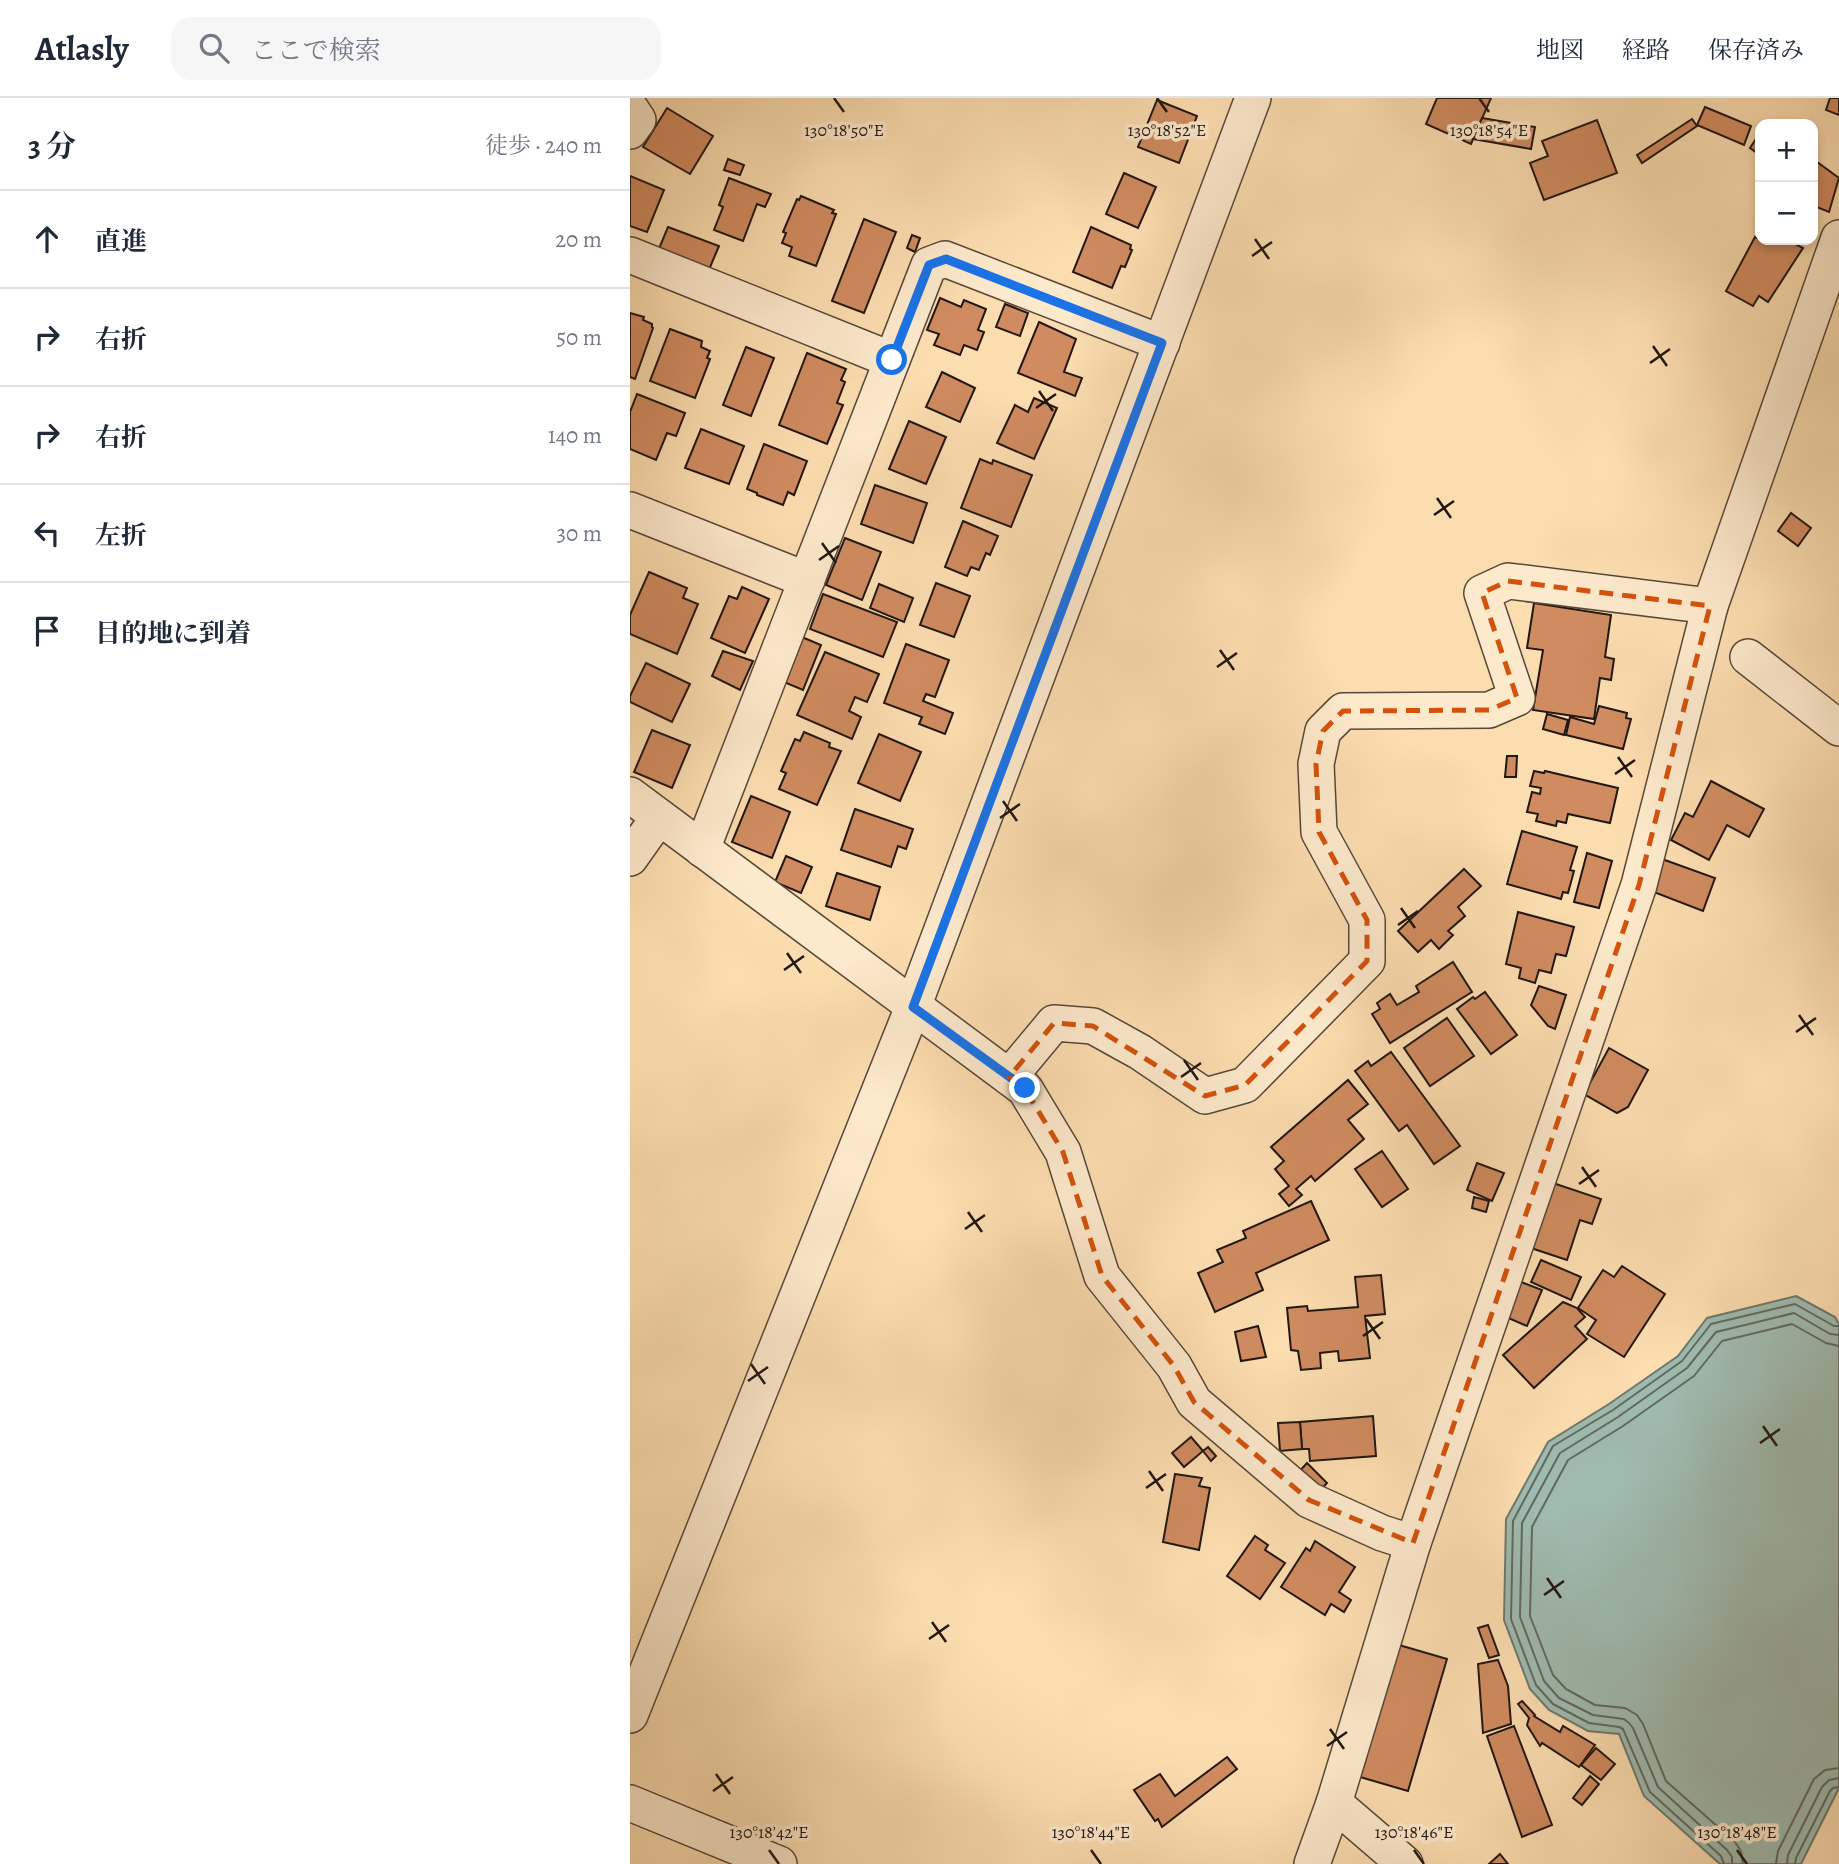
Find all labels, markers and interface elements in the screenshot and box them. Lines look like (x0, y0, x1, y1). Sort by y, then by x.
search box (171, 17, 661, 80)
text: Atlasly (35, 26, 129, 71)
icon: search (195, 29, 233, 67)
text: ここで検索 (251, 33, 381, 68)
text: 地図 (1536, 34, 1584, 66)
text: 経路 (1622, 34, 1670, 66)
text: 保存済み (1708, 34, 1804, 66)
text: 130°18'50"E (804, 118, 884, 142)
text: 130°18'52"E (1127, 118, 1207, 142)
text: 130°18'54"E (1450, 118, 1528, 142)
map controls (1755, 119, 1818, 245)
button: + (1755, 119, 1818, 182)
text: 3 分 (28, 126, 76, 166)
text: 徒歩 · 240 m (485, 130, 602, 161)
button: − (1755, 182, 1818, 245)
icon: ahead (28, 220, 66, 258)
text: 直進 (95, 224, 147, 259)
text: 20 m (555, 224, 602, 255)
icon: right (28, 318, 66, 356)
text: 右折 (95, 322, 147, 357)
text: 50 m (556, 322, 602, 353)
route start (876, 344, 907, 375)
icon: right (28, 416, 66, 454)
text: 右折 (95, 420, 147, 455)
text: 140 m (548, 420, 602, 451)
icon: left (28, 514, 66, 552)
text: 左折 (95, 518, 147, 553)
text: 30 m (556, 518, 602, 549)
icon: arrive (28, 612, 66, 650)
text: 目的地に到着 (95, 616, 251, 651)
route end (1009, 1072, 1040, 1103)
text: 130°18'42"E (729, 1820, 809, 1844)
text: 130°18'44"E (1051, 1820, 1131, 1844)
text: 130°18'46"E (1374, 1820, 1454, 1844)
text: 130°18'48"E (1697, 1820, 1777, 1844)

